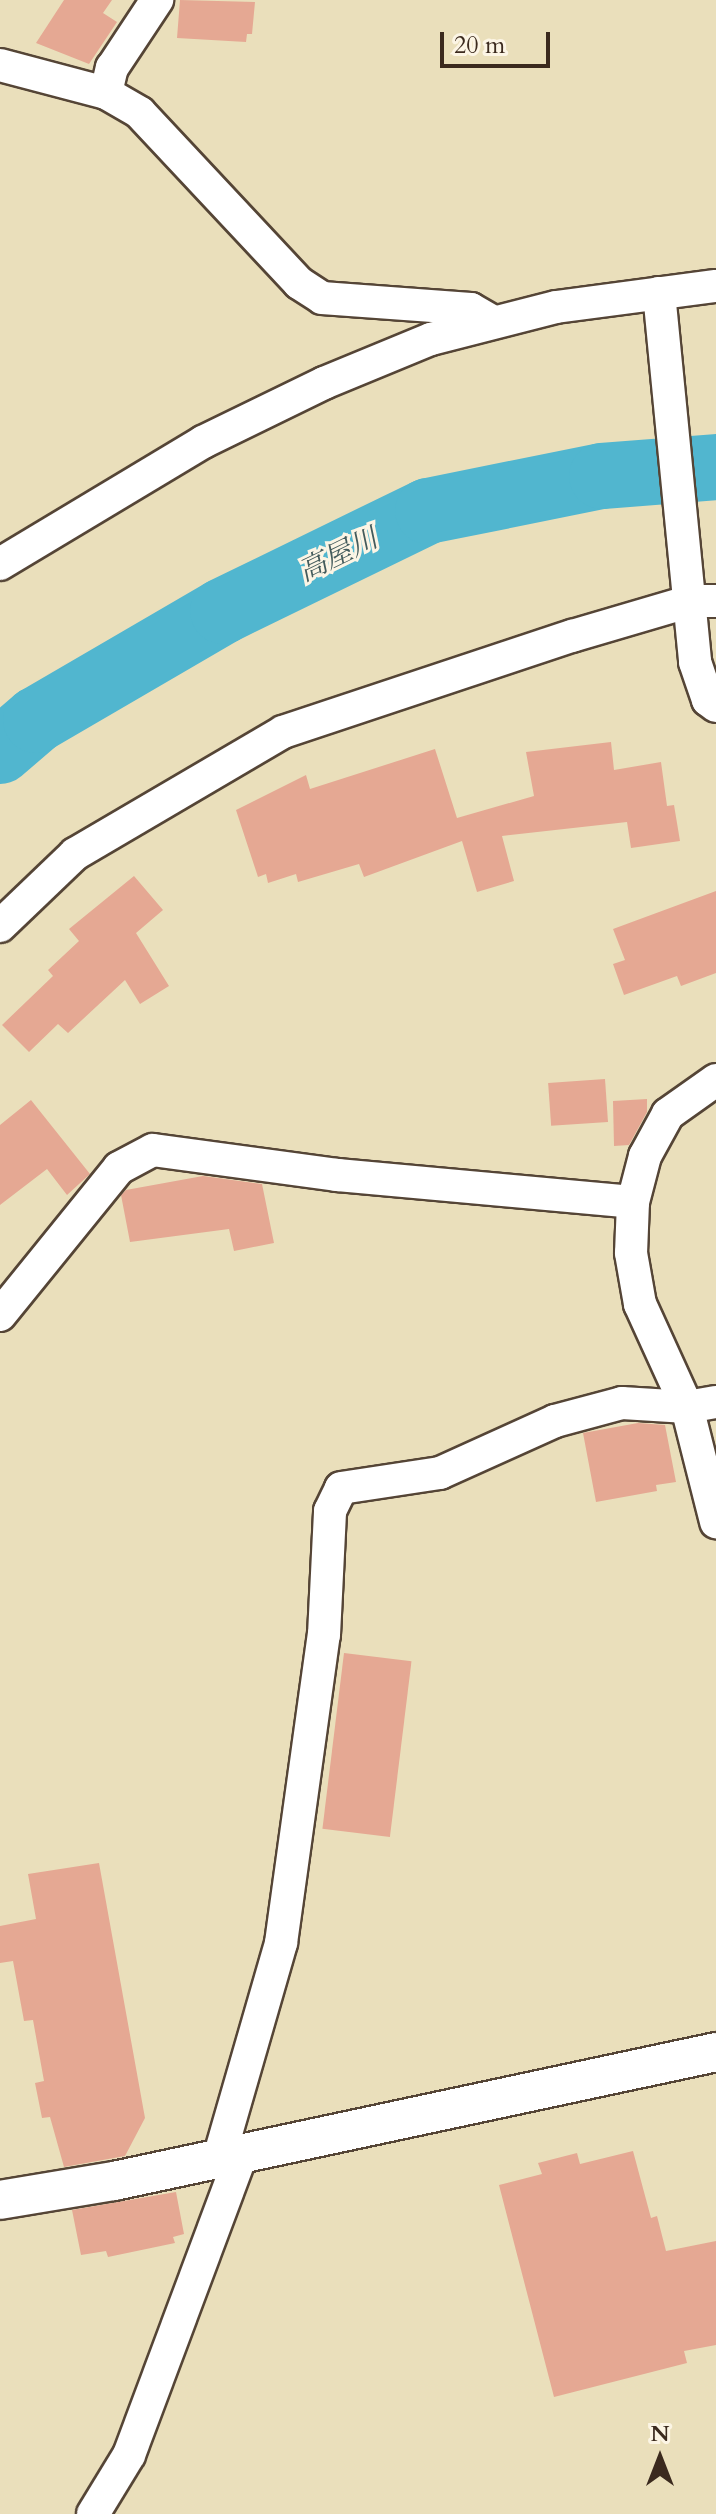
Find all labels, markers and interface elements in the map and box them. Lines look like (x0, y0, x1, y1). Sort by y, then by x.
scale bar (444, 16, 554, 66)
text: 20 m (454, 29, 505, 62)
water label: 高屋川 (293, 521, 383, 589)
north arrow (620, 2418, 700, 2498)
text: N (650, 2419, 670, 2449)

